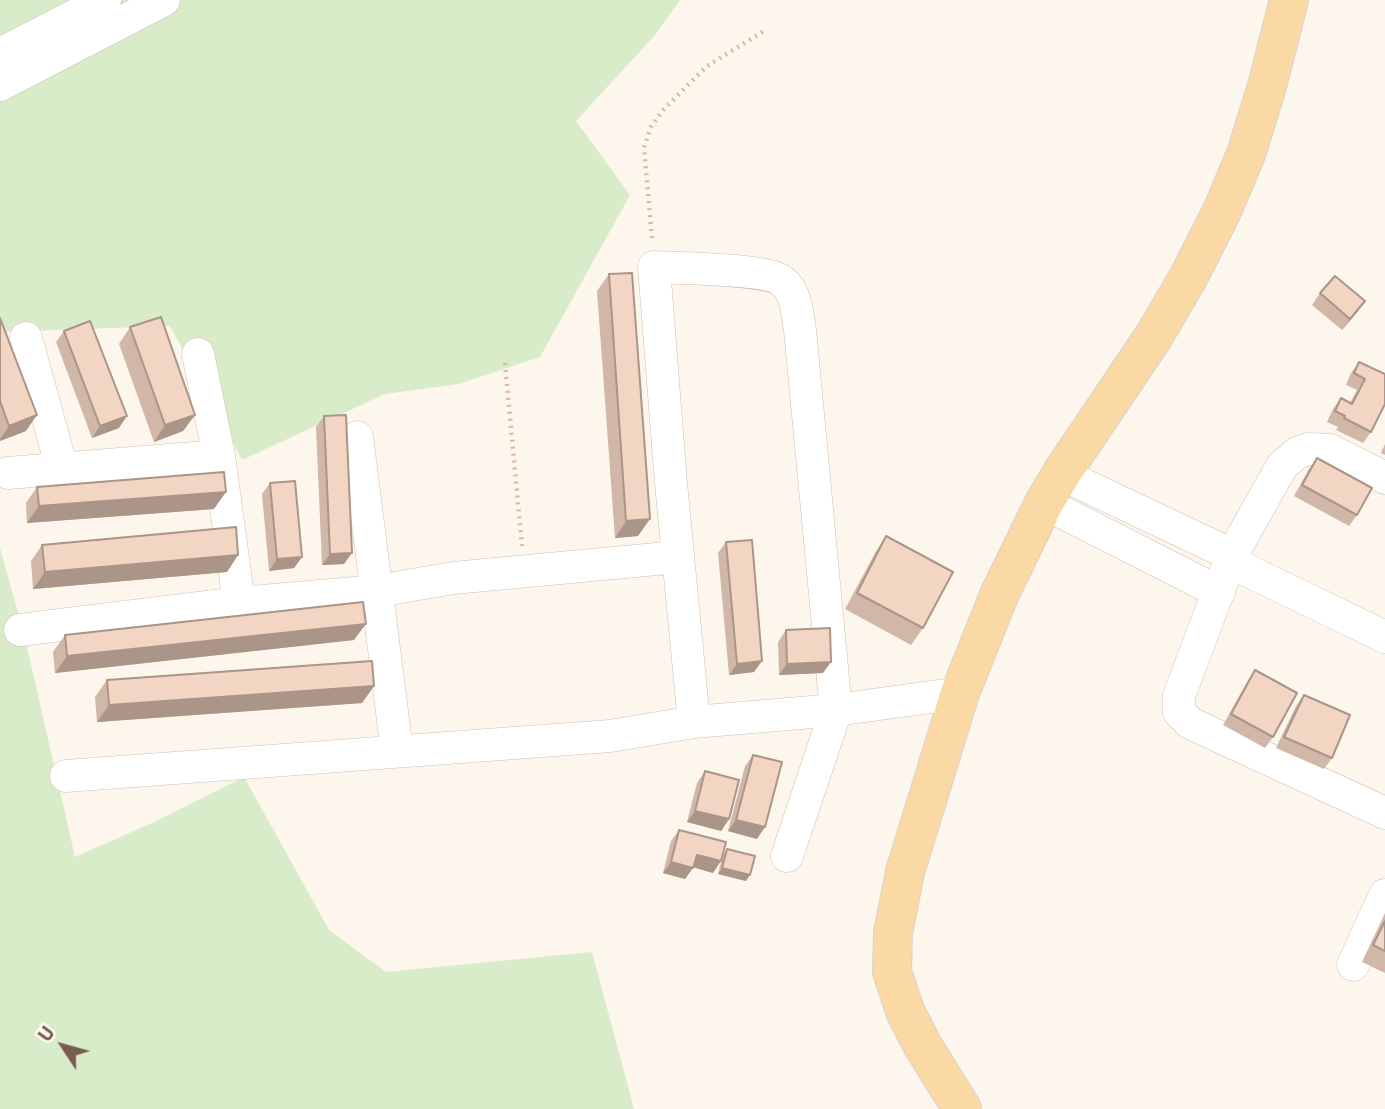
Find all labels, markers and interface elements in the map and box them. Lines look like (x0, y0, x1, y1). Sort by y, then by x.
north arrow (28, 1011, 98, 1081)
text: U (32, 1021, 59, 1045)

